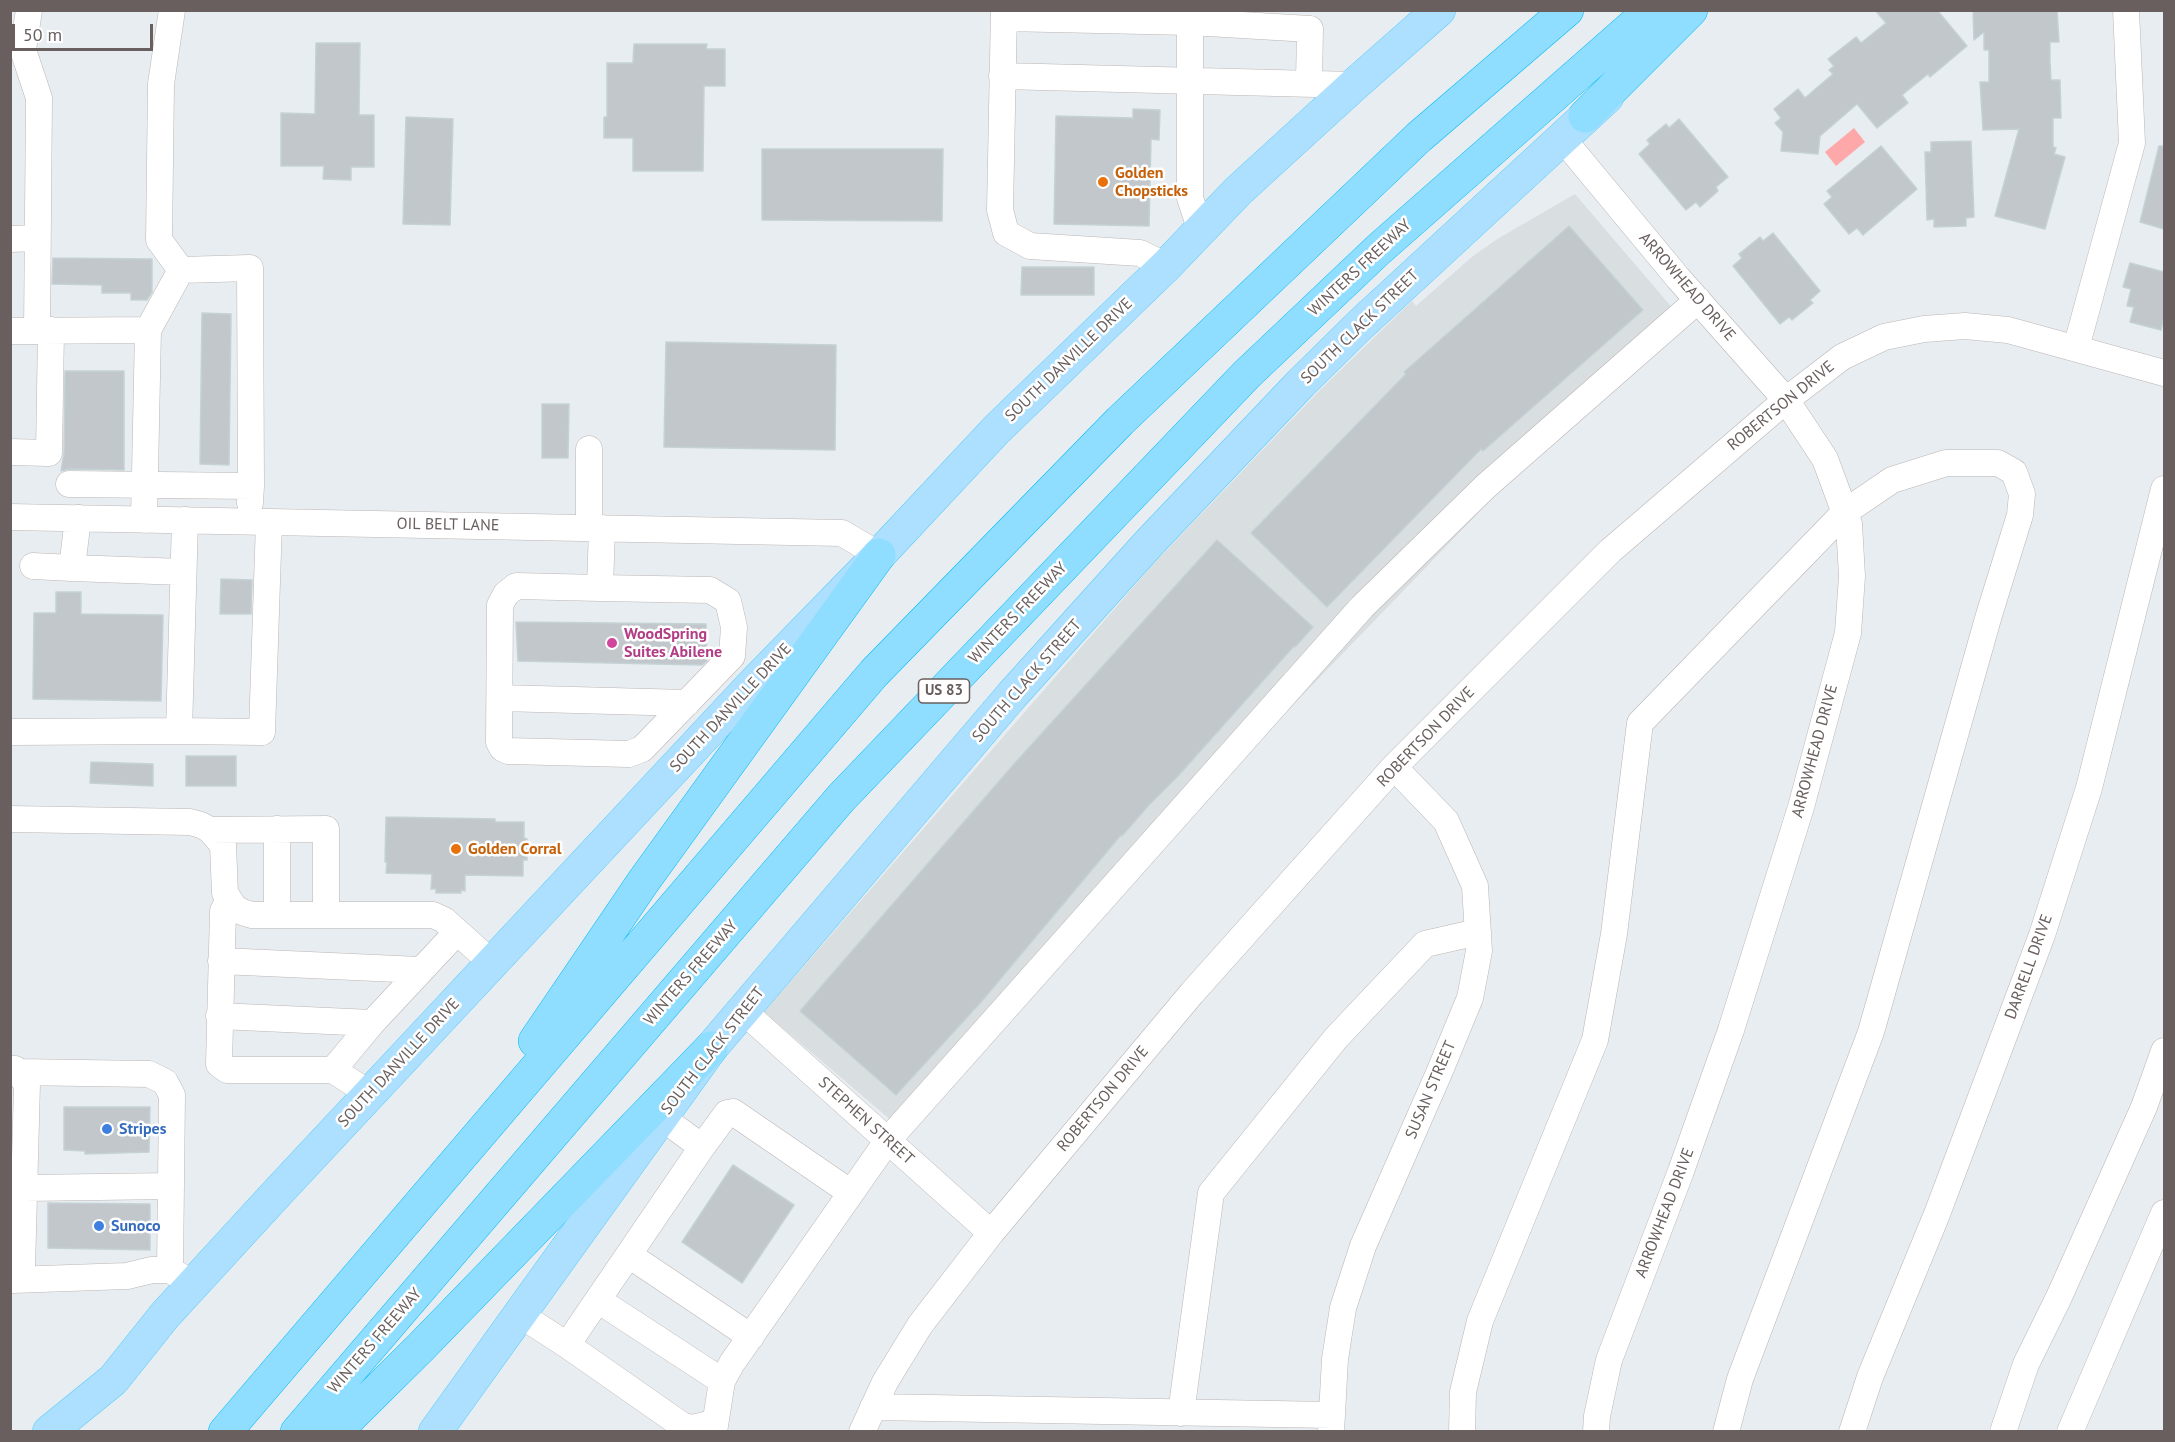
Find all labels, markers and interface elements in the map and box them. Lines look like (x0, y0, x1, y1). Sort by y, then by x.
scale bar (15, 12, 156, 50)
text: 50 m (23, 23, 62, 46)
place label: Golden Chopsticks (1115, 163, 1188, 201)
marker: Golden Chopsticks (1096, 175, 1110, 189)
street label: WINTERS FREEWAY (1305, 216, 1415, 320)
street label: ARROWHEAD DRIVE (1635, 229, 1739, 345)
street label: SOUTH CLACK STREET (1297, 266, 1423, 388)
street label: SOUTH DANVILLE DRIVE (1001, 294, 1137, 426)
street label: ROBERTSON DRIVE (1724, 357, 1838, 455)
street label: OIL BELT LANE (397, 515, 499, 535)
street label: WINTERS FREEWAY (965, 558, 1071, 668)
street label: SOUTH CLACK STREET (968, 616, 1086, 746)
place label: WoodSpring Suites Abilene (624, 624, 722, 662)
marker: WoodSpring Suites Abilene (605, 636, 619, 650)
street label: SOUTH DANVILLE DRIVE (666, 640, 796, 776)
road number: US 83 (918, 679, 970, 703)
street label: ARROWHEAD DRIVE (1788, 682, 1842, 820)
street label: ROBERTSON DRIVE (1373, 683, 1479, 791)
place label: Golden Corral (468, 839, 561, 859)
marker: Golden Corral (449, 842, 463, 856)
street label: DARRELL DRIVE (2001, 912, 2057, 1022)
street label: WINTERS FREEWAY (640, 916, 742, 1030)
street label: SOUTH CLACK STREET (657, 983, 769, 1119)
street label: SOUTH DANVILLE DRIVE (334, 995, 464, 1131)
street label: SUSAN STREET (1402, 1038, 1460, 1142)
street label: ROBERTSON DRIVE (1053, 1042, 1153, 1156)
street label: STEPHEN STREET (814, 1073, 918, 1169)
place label: Stripes (119, 1119, 167, 1139)
marker: Stripes (100, 1122, 114, 1136)
street label: ARROWHEAD DRIVE (1631, 1145, 1699, 1281)
place label: Sunoco (111, 1216, 161, 1236)
marker: Sunoco (92, 1219, 106, 1233)
street label: WINTERS FREEWAY (324, 1284, 426, 1398)

